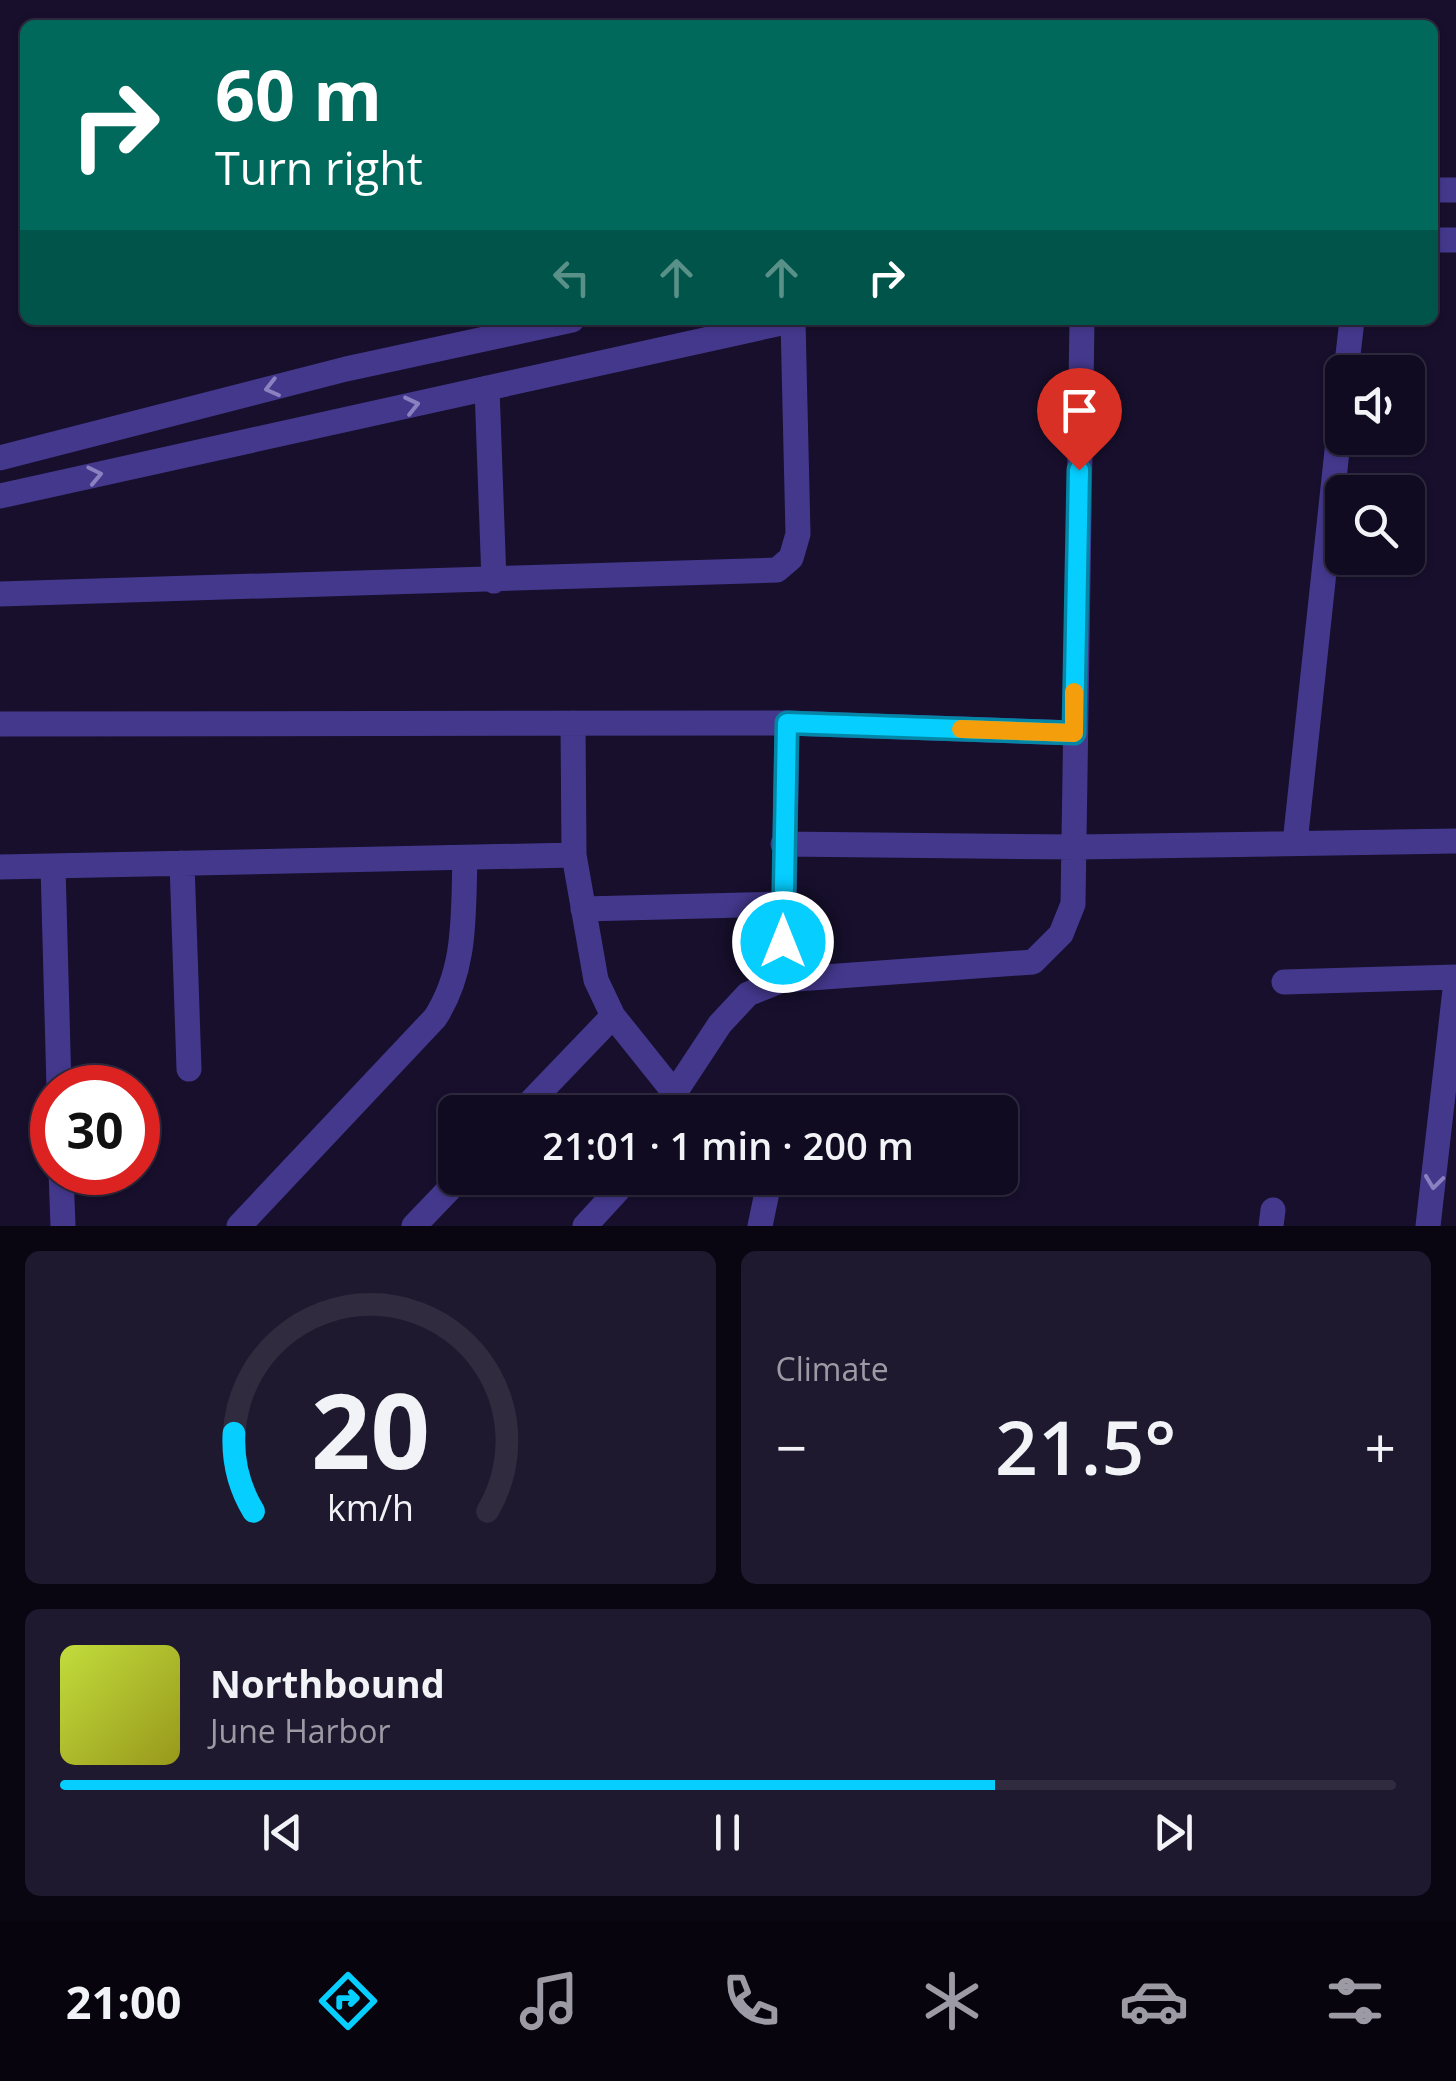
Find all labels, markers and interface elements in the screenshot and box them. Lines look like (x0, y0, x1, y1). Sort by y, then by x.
text: 60 m (215, 46, 382, 142)
icon: right (50, 60, 180, 190)
text: Turn right (215, 137, 423, 198)
icon: left (544, 250, 599, 305)
icon: ahead (649, 250, 704, 305)
icon: ahead (754, 250, 809, 305)
icon: right (859, 250, 914, 305)
map controls (1325, 355, 1425, 575)
button: sound (1325, 355, 1425, 455)
pin (1037, 368, 1122, 471)
one-way arrow (264, 377, 281, 398)
icon: arrive (1052, 383, 1107, 438)
one-way arrow (404, 396, 421, 417)
one-way arrow (86, 466, 103, 487)
button: search (1325, 475, 1425, 575)
position arrow (731, 890, 835, 994)
speed limit sign: 30 (30, 1065, 160, 1195)
text: 21:01 · 1 min · 200 m (542, 1119, 914, 1171)
one-way arrow (1424, 1174, 1445, 1190)
text: Climate (776, 1347, 889, 1390)
text: 20 (311, 1358, 430, 1499)
text: 21.5° (995, 1395, 1176, 1497)
text: − (776, 1409, 807, 1484)
text: + (1365, 1409, 1396, 1484)
text: km/h (327, 1483, 414, 1531)
text: Northbound (210, 1657, 445, 1709)
text: June Harbor (210, 1709, 390, 1752)
icon: previous (255, 1805, 310, 1860)
icon: pause (700, 1805, 755, 1860)
icon: next (1146, 1805, 1201, 1860)
icon: directions (313, 1966, 383, 2036)
icon: music (514, 1966, 584, 2036)
icon: phone (716, 1966, 786, 2036)
icon: climate (917, 1966, 987, 2036)
icon: car (1119, 1966, 1189, 2036)
icon: filters (1320, 1966, 1390, 2036)
text: 21:00 (66, 1971, 181, 2032)

